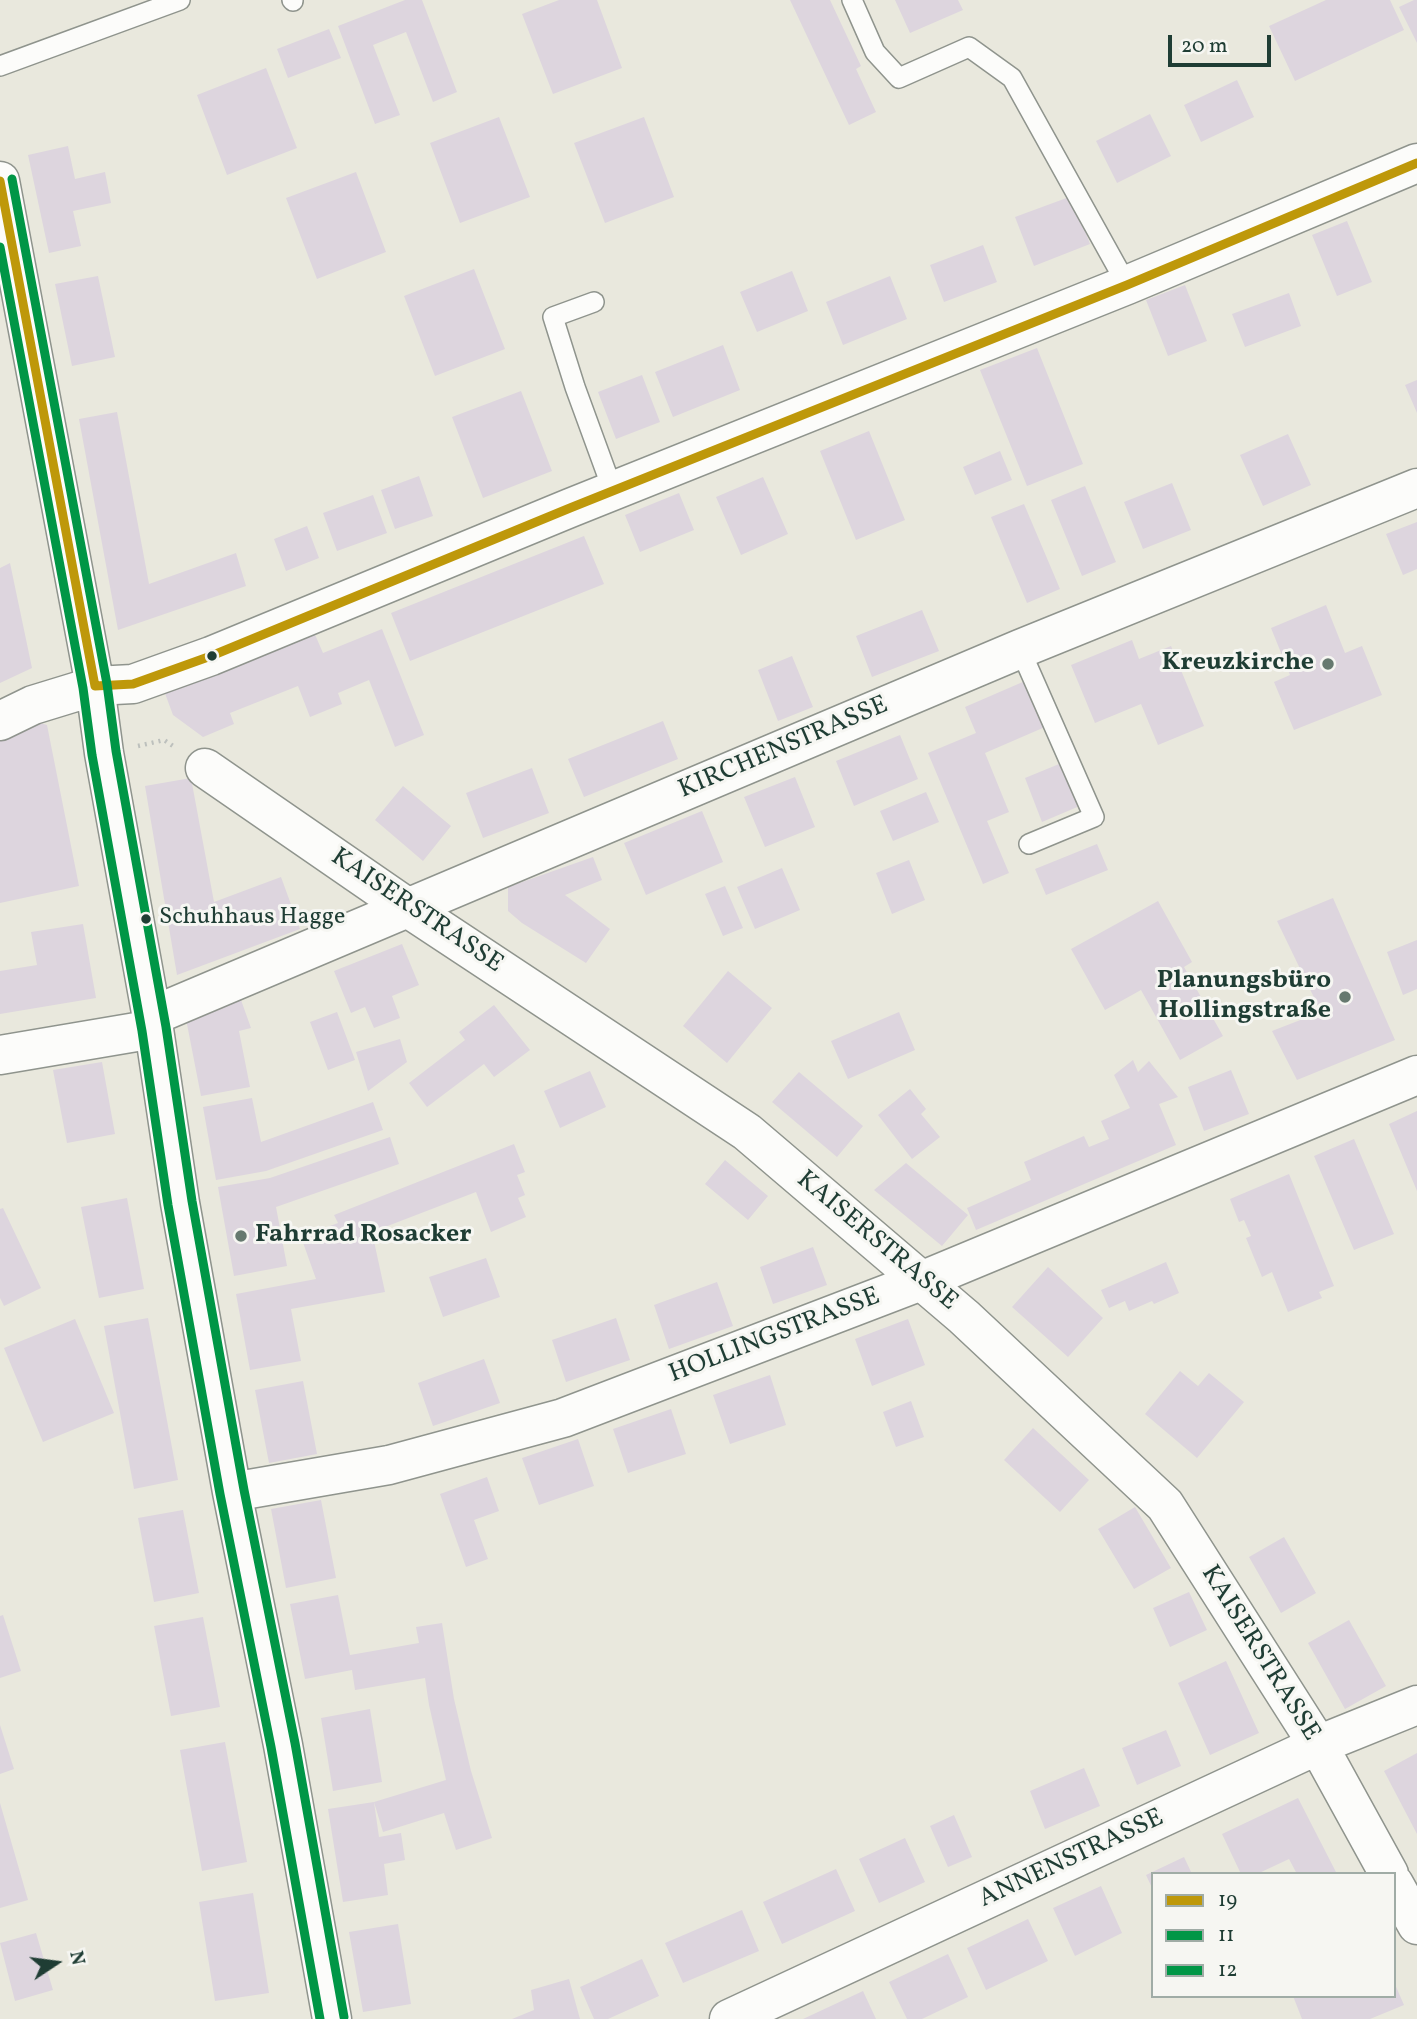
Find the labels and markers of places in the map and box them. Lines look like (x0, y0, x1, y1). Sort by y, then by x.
place label: Kreuzkirche (1162, 648, 1314, 680)
unlabelled marker (205, 649, 219, 663)
marker: Kreuzkirche (1320, 656, 1336, 672)
place label: Schuhhaus Hagge (159, 905, 345, 933)
marker: Schuhhaus Hagge (139, 912, 153, 926)
place label: Planungsbüro Hollingstraße (1157, 966, 1331, 1028)
marker: Planungsbüro Hollingstraße (1337, 989, 1353, 1005)
place label: Fahrrad Rosacker (255, 1220, 472, 1252)
marker: Fahrrad Rosacker (233, 1228, 249, 1244)

